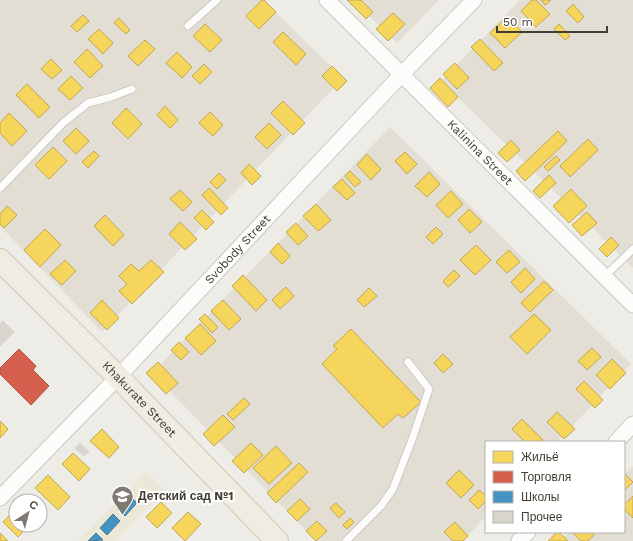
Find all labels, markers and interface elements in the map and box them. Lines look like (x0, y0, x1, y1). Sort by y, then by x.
scale bar (497, 8, 607, 34)
text: 50 m (503, 15, 533, 29)
street label: Kalinina Street (444, 117, 515, 188)
street label: Svobody Street (202, 212, 273, 287)
street label: Khakurate Street (100, 359, 179, 440)
legend (485, 441, 625, 533)
text: Жильё (521, 450, 559, 464)
text: Торговля (521, 470, 571, 484)
school or university icon: Детский сад №1 (109, 483, 135, 516)
place label: Детский сад №1 (138, 489, 233, 503)
text: Школы (521, 490, 559, 504)
north arrow (8, 493, 48, 533)
text: С (27, 498, 41, 513)
text: Прочее (521, 510, 563, 524)

